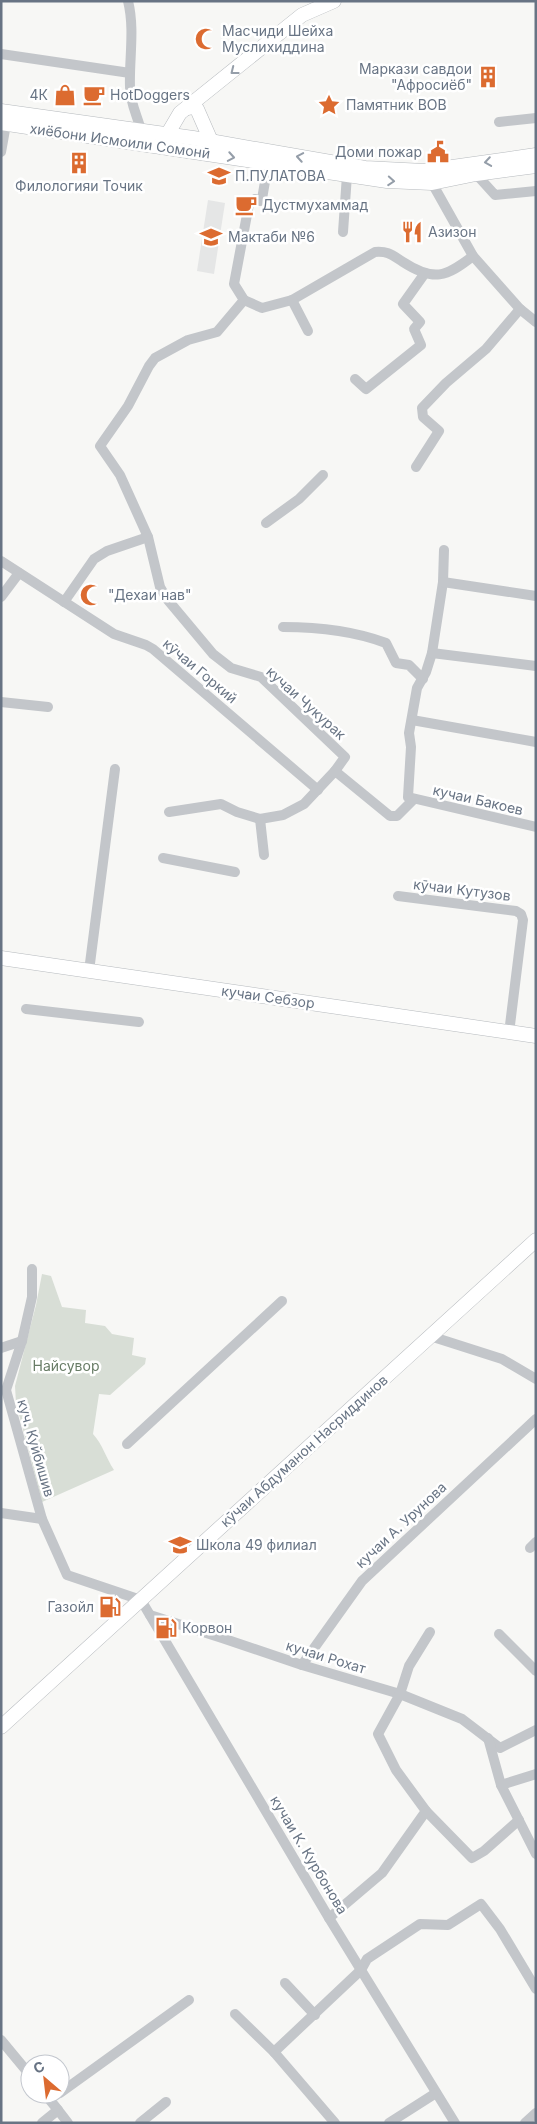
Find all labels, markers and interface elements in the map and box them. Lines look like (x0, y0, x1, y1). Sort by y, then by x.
place label: Масчиди Шейха Муслихиддина (222, 22, 333, 55)
mosque icon: Масчиди Шейха Муслихиддина (193, 26, 219, 52)
place label: Маркази савдои "Афросиёб" (359, 60, 472, 93)
building icon: Маркази савдои "Афросиёб" (475, 64, 501, 90)
one-way arrow (231, 65, 240, 74)
shop icon: 4К (52, 82, 78, 108)
cafe icon: HotDoggers (81, 82, 107, 108)
place label: 4К (30, 86, 49, 103)
place label: HotDoggers (110, 86, 190, 103)
place icon: Памятник ВОВ (316, 92, 342, 118)
place label: Памятник ВОВ (346, 96, 447, 113)
street label: хиёбони Исмоили Сомонӣ (29, 119, 211, 162)
public building icon: Доми пожар (425, 139, 451, 165)
place label: Доми пожар (335, 143, 422, 160)
building icon: Филологияи Точик (66, 150, 92, 176)
one-way arrow (226, 152, 235, 162)
one-way arrow (296, 153, 304, 163)
one-way arrow (483, 156, 491, 167)
school or university icon: П.ПУЛАТОВА (206, 163, 232, 189)
place label: П.ПУЛАТОВА (235, 167, 326, 184)
one-way arrow (388, 175, 396, 186)
place label: Филологияи Точик (15, 177, 143, 194)
cafe icon: Дустмухаммад (233, 192, 259, 218)
place label: Дустмухаммад (262, 196, 368, 213)
restaurant icon: Азизон (399, 219, 425, 245)
place label: Азизон (428, 223, 476, 240)
school or university icon: Мактаби №6 (198, 224, 224, 250)
place label: Мактаби №6 (228, 228, 315, 245)
mosque icon: "Дехаи нав" (78, 582, 104, 608)
place label: "Дехаи нав" (108, 586, 192, 603)
street label: кӯчаи Горкий (160, 635, 241, 707)
street label: кучаи Чукурак (263, 663, 350, 743)
street label: кучаи Бакоев (431, 781, 525, 818)
street label: кӯчаи Кутузов (412, 875, 512, 904)
street label: кучаи Себзор (220, 982, 316, 1011)
park label: Найсувор (32, 1357, 100, 1374)
street label: кӯчаи Абдуманон Насриддинов (217, 1371, 391, 1530)
street label: куч. Куйбишив (14, 1397, 59, 1499)
street label: кучаи А. Урунова (352, 1478, 450, 1571)
school or university icon: Школа 49 филиал (167, 1532, 193, 1558)
place label: Школа 49 филиал (196, 1536, 317, 1553)
fuel station icon: Газойл (97, 1594, 123, 1620)
place label: Газойл (47, 1598, 94, 1615)
fuel station icon: Корвон (153, 1615, 179, 1641)
place label: Корвон (182, 1619, 232, 1636)
street label: кучаи Рохат (284, 1636, 369, 1677)
street label: кучаи К. Курбонова (267, 1792, 352, 1917)
north arrow (20, 2054, 70, 2104)
text: С (30, 2057, 47, 2077)

